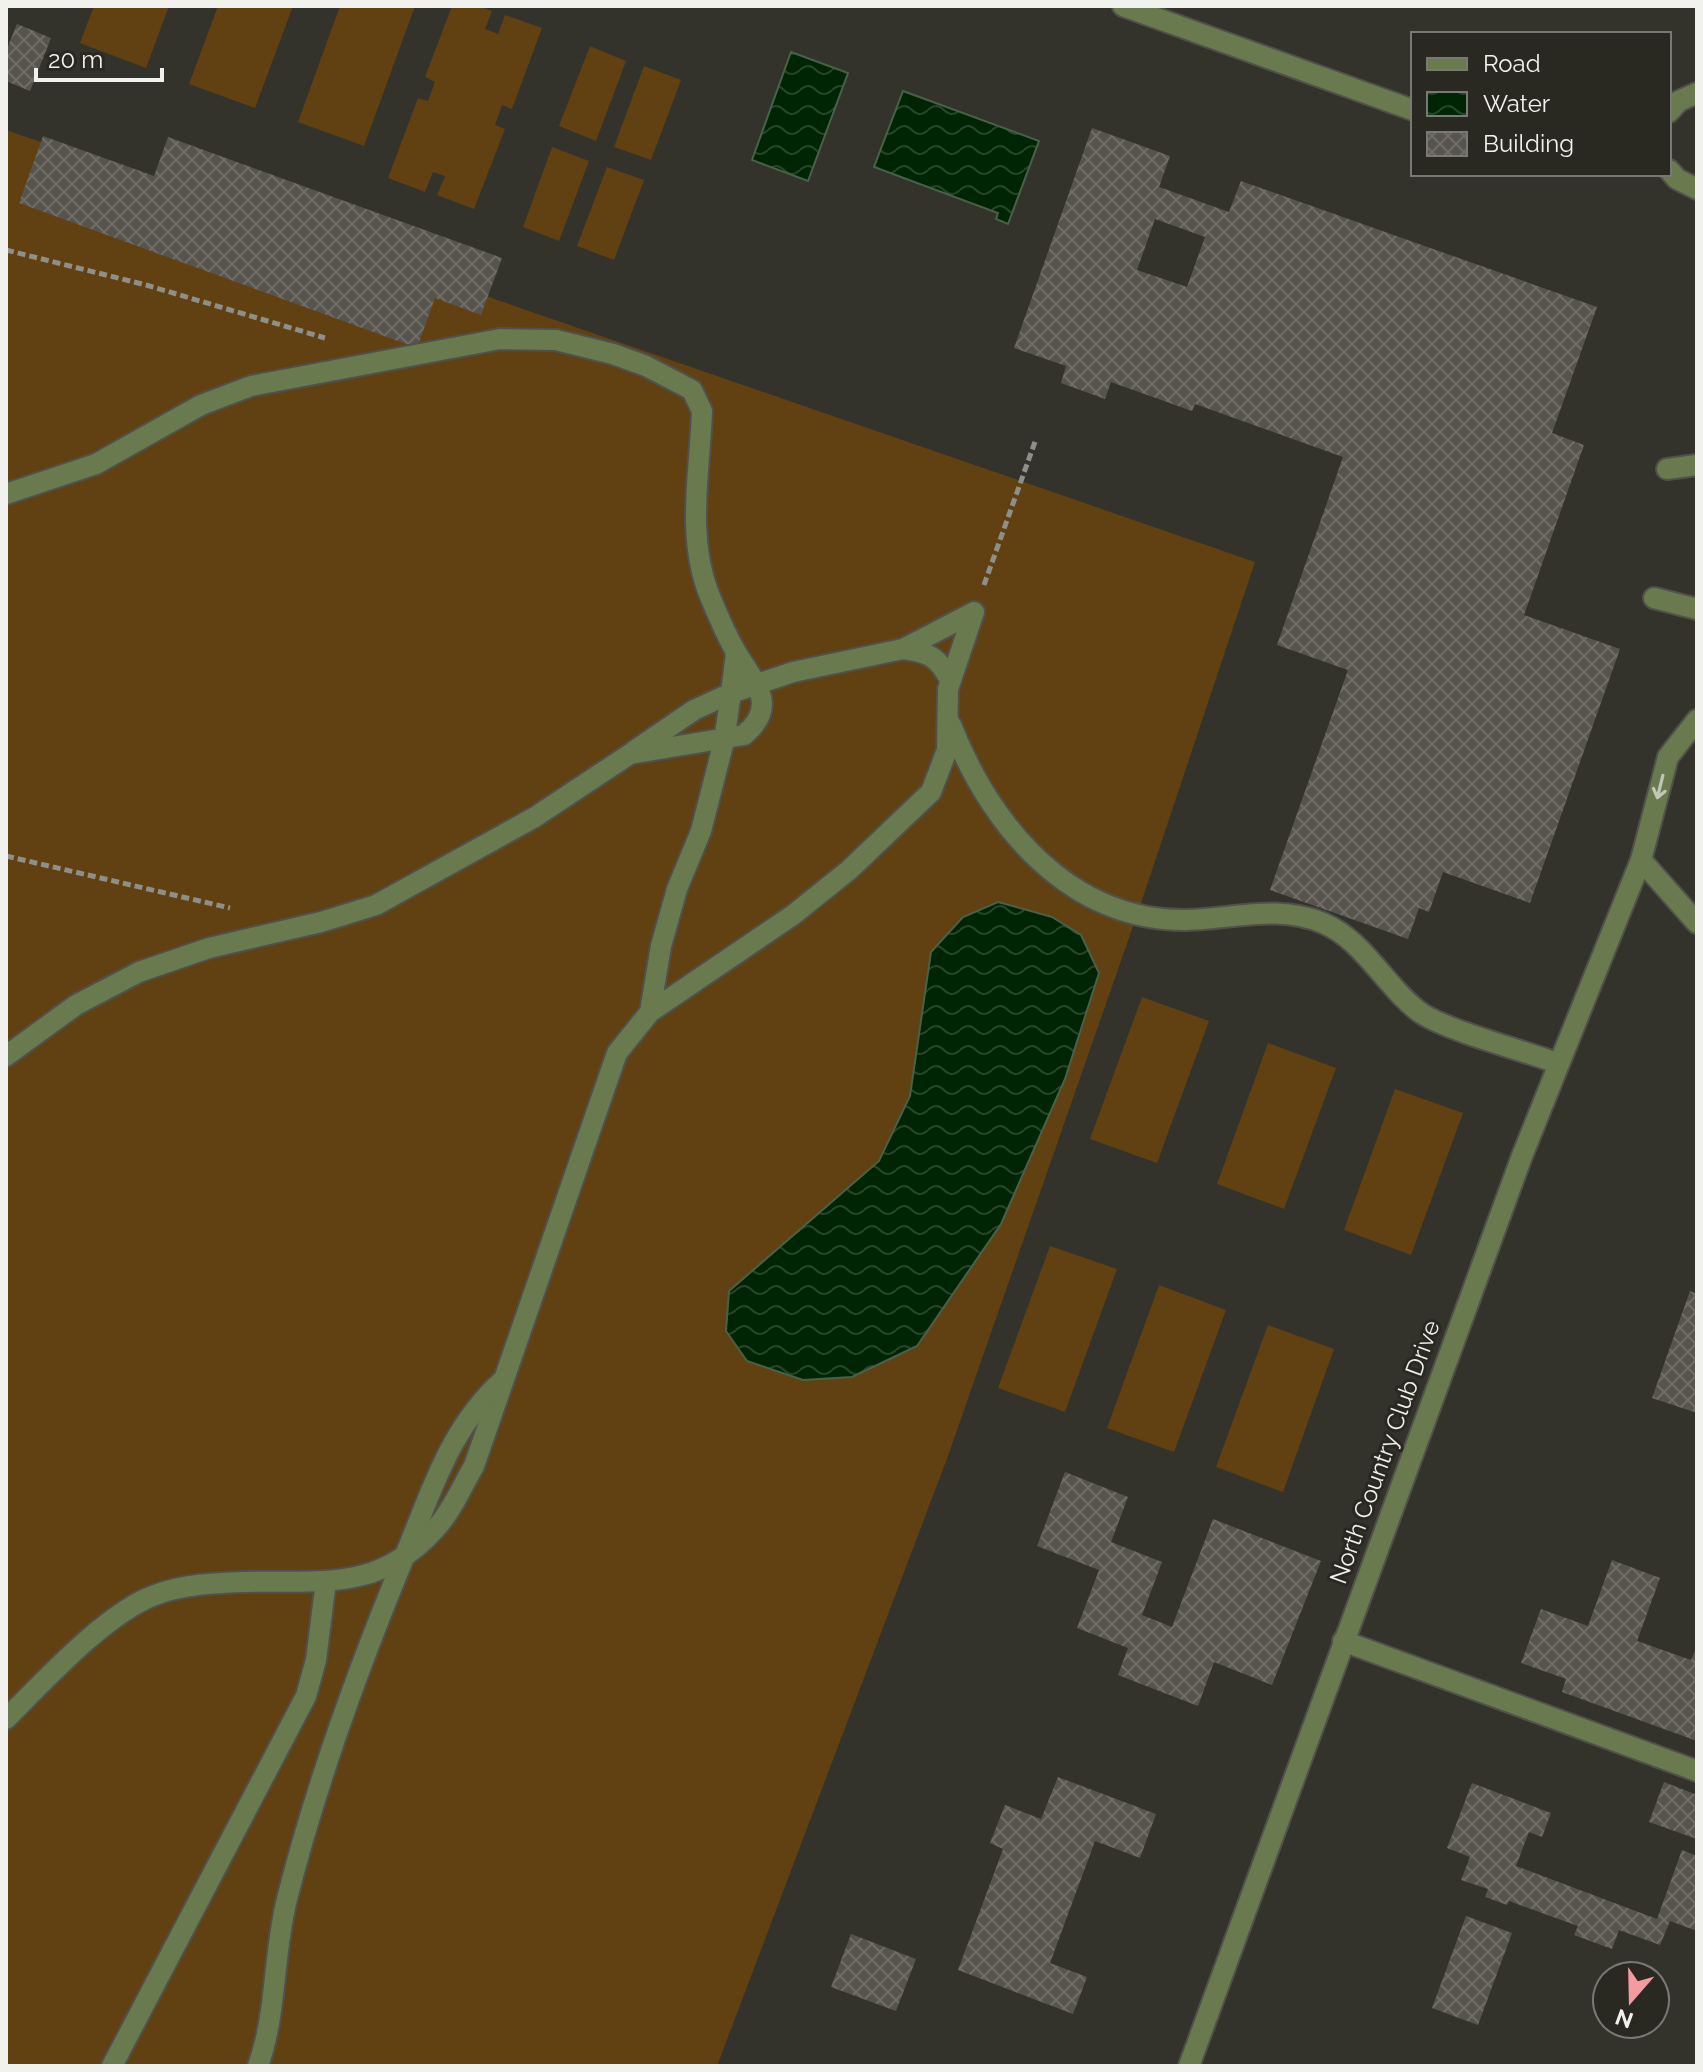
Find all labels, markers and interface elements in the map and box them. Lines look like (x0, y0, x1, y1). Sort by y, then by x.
scale bar (36, 32, 162, 82)
legend (1411, 32, 1671, 176)
text: 20 m (48, 45, 103, 74)
text: Road (1483, 49, 1541, 78)
text: Water (1483, 89, 1551, 118)
text: Building (1483, 129, 1574, 158)
one-way arrow (1652, 773, 1667, 799)
street label: North Country Club Drive (1323, 1316, 1446, 1588)
north arrow (1591, 1960, 1671, 2040)
text: N (1612, 2004, 1636, 2034)

